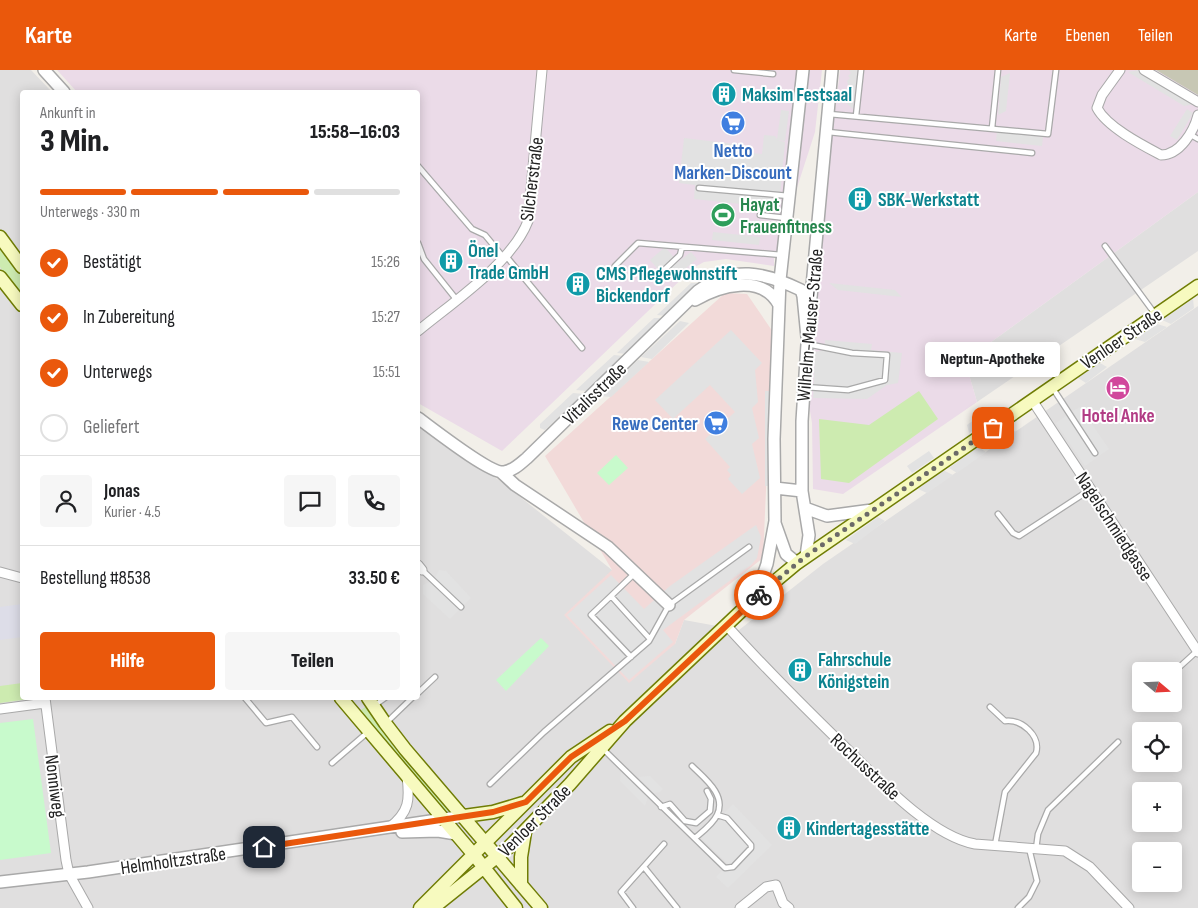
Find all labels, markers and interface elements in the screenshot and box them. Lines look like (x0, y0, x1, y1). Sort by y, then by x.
text: Karte (25, 21, 72, 50)
text: Karte (1004, 25, 1037, 46)
text: Ebenen (1065, 25, 1110, 46)
text: Teilen (1138, 25, 1173, 46)
building icon: Maksim Festsaal (711, 81, 737, 107)
place label: Maksim Festsaal (742, 84, 852, 107)
text: Ankunft in (40, 104, 96, 123)
supermarket icon: Netto Marken-Discount (720, 110, 746, 136)
text: 15:58–16:03 (310, 121, 400, 144)
text: 3 Min. (40, 122, 110, 161)
street label: Silcherstraße (516, 136, 549, 222)
place label: Netto Marken-Discount (674, 140, 792, 185)
building icon: SBK-Werkstatt (847, 186, 873, 212)
place label: SBK-Werkstatt (878, 189, 979, 212)
place label: Hayat Frauenfitness (740, 194, 832, 239)
sports icon: Hayat Frauenfitness (710, 202, 736, 228)
text: Unterwegs · 330 m (40, 203, 140, 222)
place label: Önel Trade GmbH (468, 240, 549, 285)
building icon: Önel Trade GmbH (438, 248, 464, 274)
street label: Wilhelm-Mauser-Straße (792, 248, 829, 402)
icon: check (40, 249, 68, 277)
text: Bestätigt (83, 251, 142, 274)
text: 15:26 (371, 253, 400, 272)
place label: CMS Pflegewohnstift Bickendorf (596, 263, 737, 308)
building icon: CMS Pflegewohnstift Bickendorf (565, 271, 591, 297)
icon: check (40, 304, 68, 332)
street label: Venloer Straße (1077, 304, 1167, 375)
text: In Zubereitung (83, 306, 175, 329)
text: 15:27 (372, 308, 400, 327)
callout: Neptun-Apotheke (926, 343, 1060, 378)
text: Neptun-Apotheke (940, 350, 1045, 369)
street label: Vitalisstraße (558, 358, 632, 430)
icon: check (40, 359, 68, 387)
text: Unterwegs (83, 361, 152, 384)
text: 15:51 (373, 363, 400, 382)
hotel icon: Hotel Anke (1105, 375, 1131, 401)
place label: Hotel Anke (1081, 405, 1155, 428)
pin (972, 407, 1014, 449)
supermarket icon: Rewe Center (703, 410, 729, 436)
place label: Rewe Center (612, 413, 698, 436)
icon: bag (979, 414, 1007, 442)
text: Geliefert (83, 416, 139, 439)
street label: Nagelschmiedgasse (1070, 468, 1157, 586)
button: person (40, 475, 92, 527)
button: chat (284, 475, 336, 527)
button: phone (348, 475, 400, 527)
text: Jonas (104, 480, 140, 503)
text: Kurier · 4.5 (104, 503, 161, 522)
text: Bestellung #8538 (40, 567, 151, 590)
text: 33.50 € (349, 567, 400, 590)
courier (734, 570, 784, 620)
icon: bike (745, 581, 773, 609)
button: Hilfe (40, 632, 215, 690)
button: Teilen (225, 632, 400, 690)
place label: Fahrschule Königstein (818, 649, 891, 694)
building icon: Fahrschule Königstein (787, 657, 813, 683)
north arrow (1132, 662, 1182, 712)
map controls (1132, 662, 1182, 892)
button: locate (1132, 722, 1182, 772)
street label: Rochusstraße (825, 729, 905, 805)
street label: Nonniweg (39, 753, 70, 819)
street label: Venloer Straße (494, 780, 576, 862)
button: + (1132, 782, 1182, 832)
building icon: Kindertagesstätte (776, 815, 802, 841)
place label: Kindertagesstätte (806, 818, 929, 841)
pin (243, 826, 285, 868)
icon: home (250, 833, 278, 861)
button: − (1132, 842, 1182, 892)
street label: Helmholtzstraße (119, 843, 227, 880)

